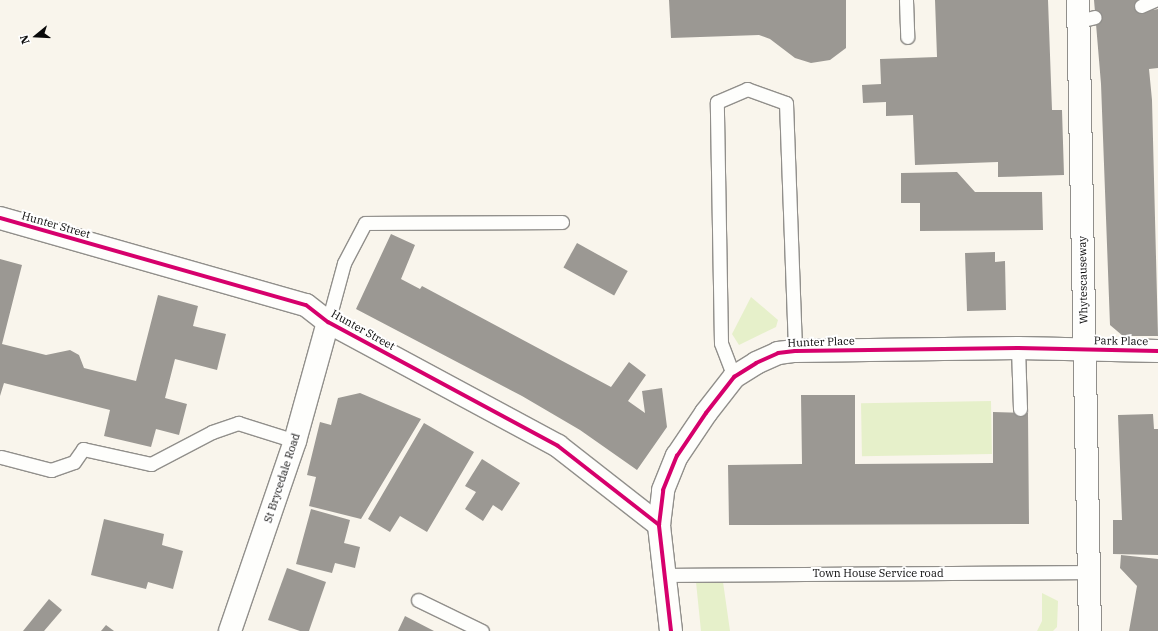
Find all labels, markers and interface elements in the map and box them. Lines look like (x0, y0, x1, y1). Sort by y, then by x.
north arrow (16, 16, 56, 56)
text: N (17, 33, 33, 46)
street label: Hunter Street (20, 209, 92, 241)
street label: Whytescauseway (1076, 236, 1090, 324)
street label: Hunter Street (329, 307, 397, 353)
street label: Hunter Place (787, 334, 855, 350)
street label: Park Place (1094, 334, 1148, 348)
street label: St Brycedale Road (261, 432, 303, 524)
street label: Town House Service road (812, 566, 944, 580)

